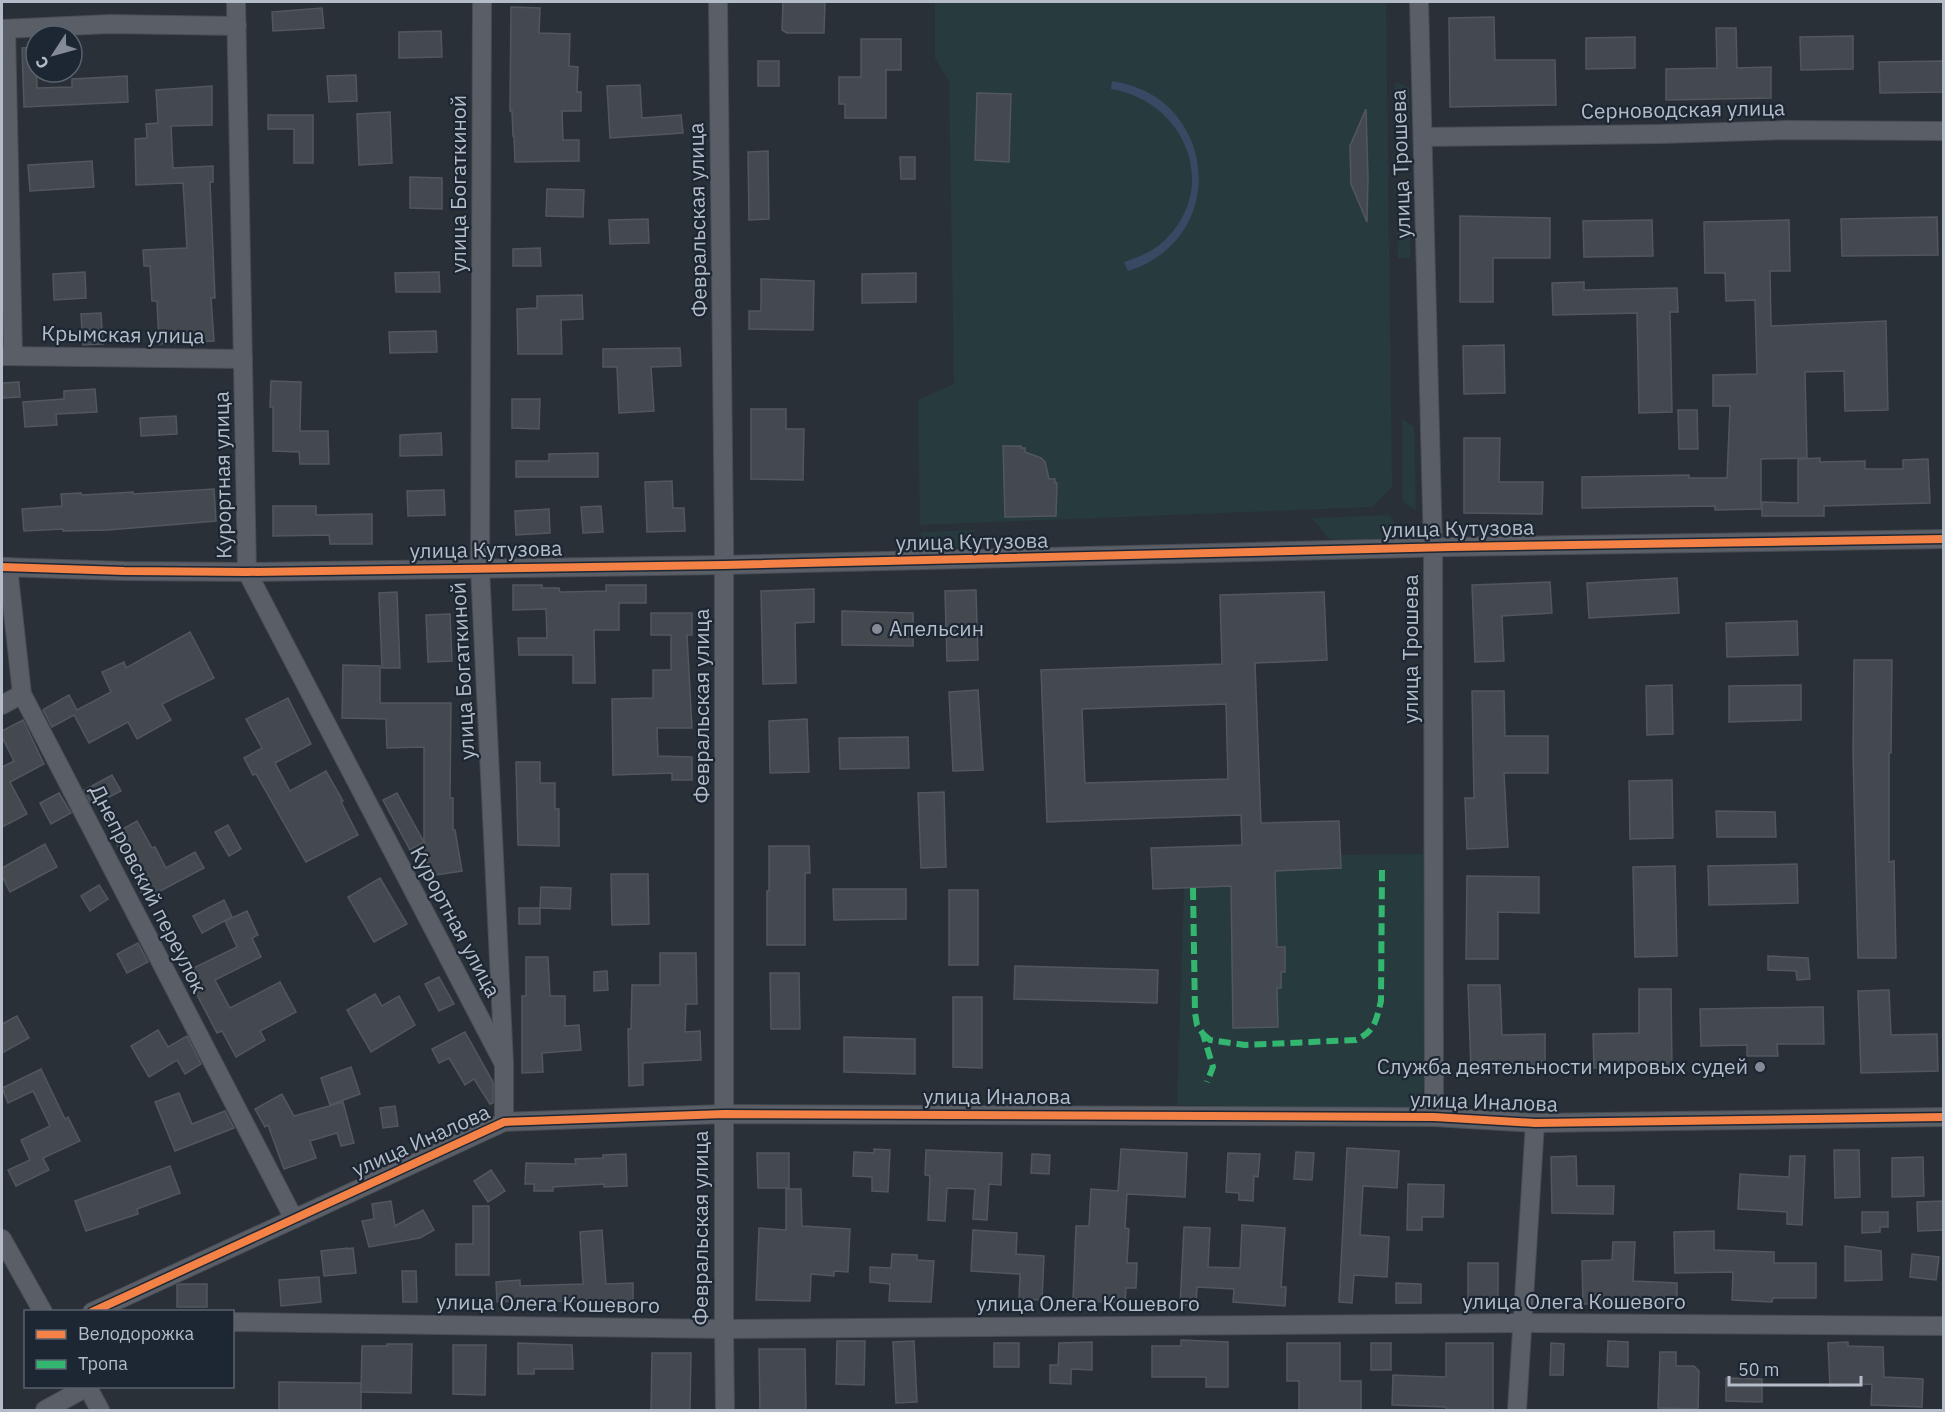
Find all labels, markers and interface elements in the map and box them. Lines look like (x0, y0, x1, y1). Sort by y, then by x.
north arrow (24, 24, 84, 84)
text: С (31, 53, 53, 73)
street label: улица Трошева (1383, 89, 1417, 239)
street label: Серноводская улица (1581, 93, 1785, 125)
street label: улица Богаткиной (444, 95, 472, 273)
street label: Февральская улица (681, 122, 713, 318)
street label: Крымская улица (41, 319, 205, 349)
street label: Курортная улица (207, 391, 237, 559)
street label: улица Кутузова (1381, 513, 1535, 543)
street label: улица Кутузова (895, 526, 1049, 556)
street label: улица Кутузова (409, 534, 563, 564)
street label: улица Трошева (1396, 574, 1424, 724)
street label: улица Богаткиной (443, 581, 481, 761)
street label: Февральская улица (687, 609, 715, 803)
place label: Апельсин (889, 614, 984, 642)
marker: Апельсин (870, 622, 884, 636)
street label: Днепровский переулок (84, 779, 214, 998)
street label: Курортная улица (404, 841, 508, 1002)
place label: Служба деятельности мировых судей (1377, 1052, 1748, 1080)
marker: Служба деятельности мировых судей (1753, 1060, 1767, 1074)
street label: улица Иналова (923, 1082, 1071, 1110)
street label: улица Иналова (1409, 1084, 1559, 1118)
street label: улица Иналова (347, 1097, 494, 1183)
street label: Февральская улица (686, 1131, 714, 1325)
street label: улица Олега Кошевого (436, 1287, 660, 1319)
street label: улица Олега Кошевого (1462, 1287, 1686, 1315)
street label: улица Олега Кошевого (976, 1289, 1200, 1317)
legend (24, 1310, 234, 1388)
text: Велодорожка (78, 1322, 194, 1345)
scale bar (1729, 1349, 1861, 1387)
text: Тропа (78, 1352, 128, 1375)
text: 50 m (1738, 1358, 1780, 1381)

